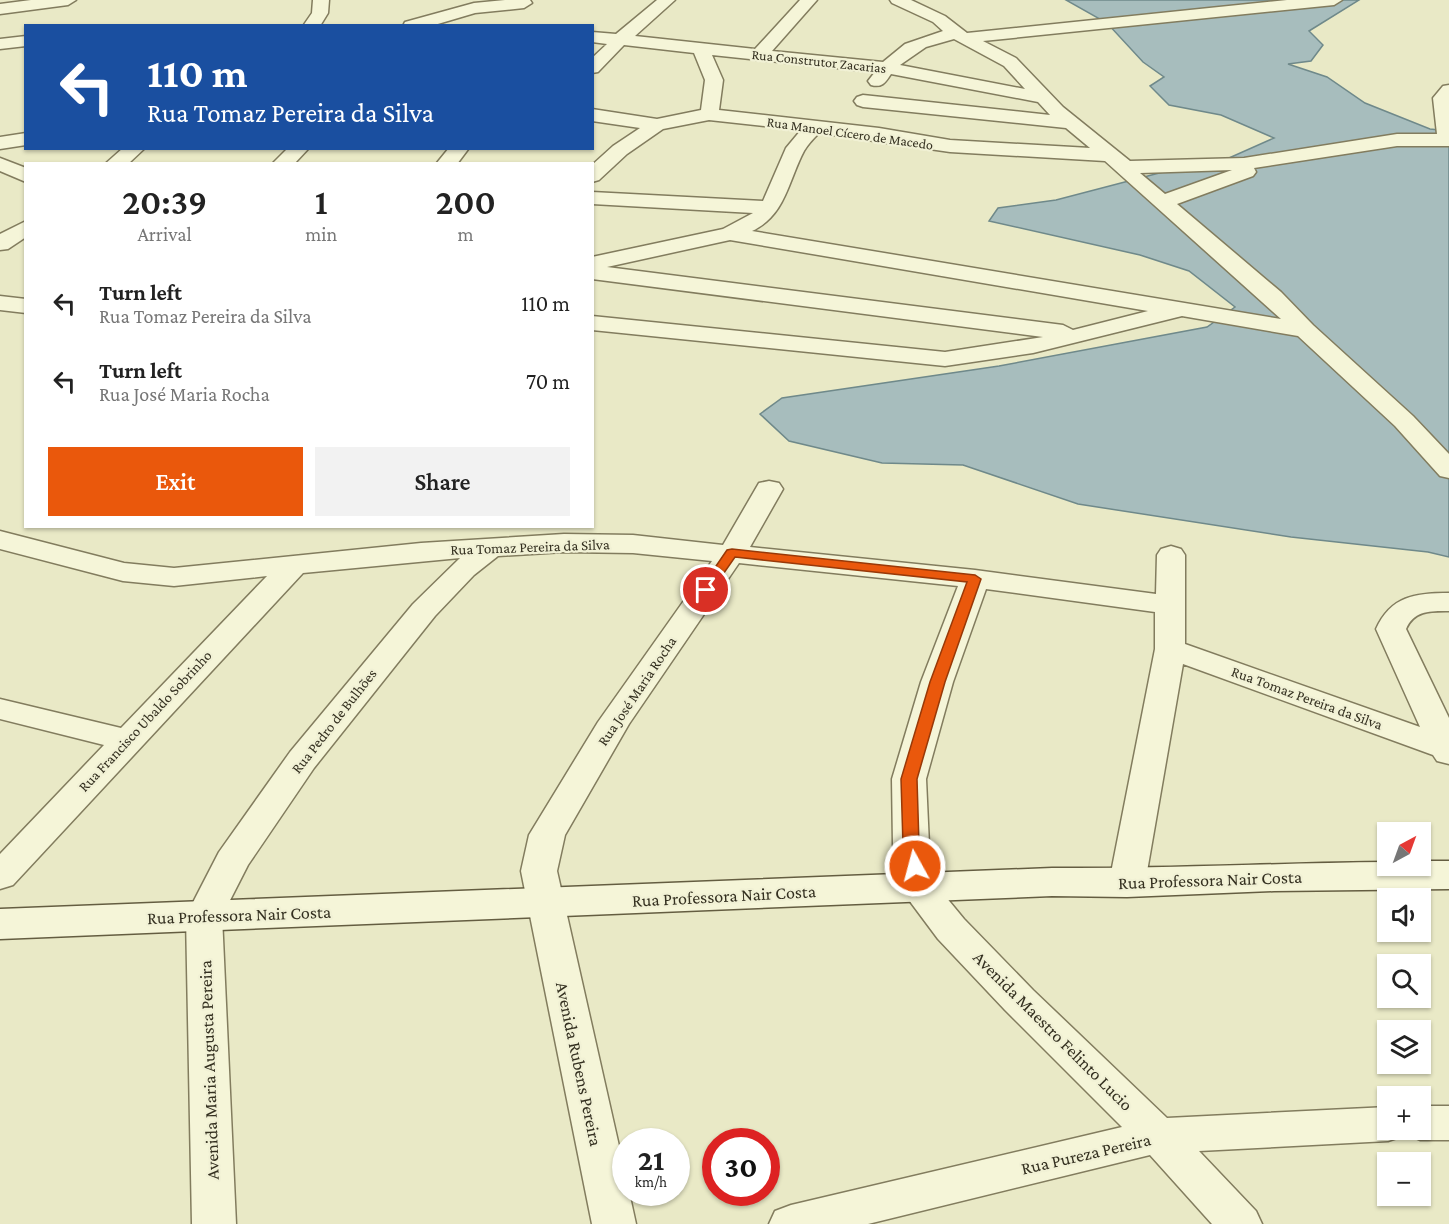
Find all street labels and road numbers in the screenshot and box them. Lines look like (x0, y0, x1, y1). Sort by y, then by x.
street label: Rua Construtor Zacarias (751, 46, 887, 76)
street label: Rua Manoel Cícero de Macedo (766, 113, 934, 153)
street label: Rua Tomaz Pereira da Silva (450, 536, 610, 558)
street label: Rua José Maria Rocha (595, 633, 680, 749)
street label: Rua Francisco Ubaldo Sobrinho (75, 647, 215, 795)
street label: Rua Tomaz Pereira da Silva (1229, 663, 1385, 733)
street label: Rua Pedro de Bulhões (288, 665, 380, 776)
street label: Rua Professora Nair Costa (1118, 867, 1302, 893)
street label: Rua Professora Nair Costa (631, 881, 817, 911)
street label: Rua Professora Nair Costa (147, 902, 331, 928)
street label: Avenida Maestro Felinto Lucio (969, 947, 1137, 1115)
street label: Avenida Maria Augusta Pereira (195, 960, 223, 1180)
street label: Avenida Rubens Pereira (552, 980, 606, 1148)
street label: Rua Pureza Pereira (1019, 1129, 1153, 1179)

